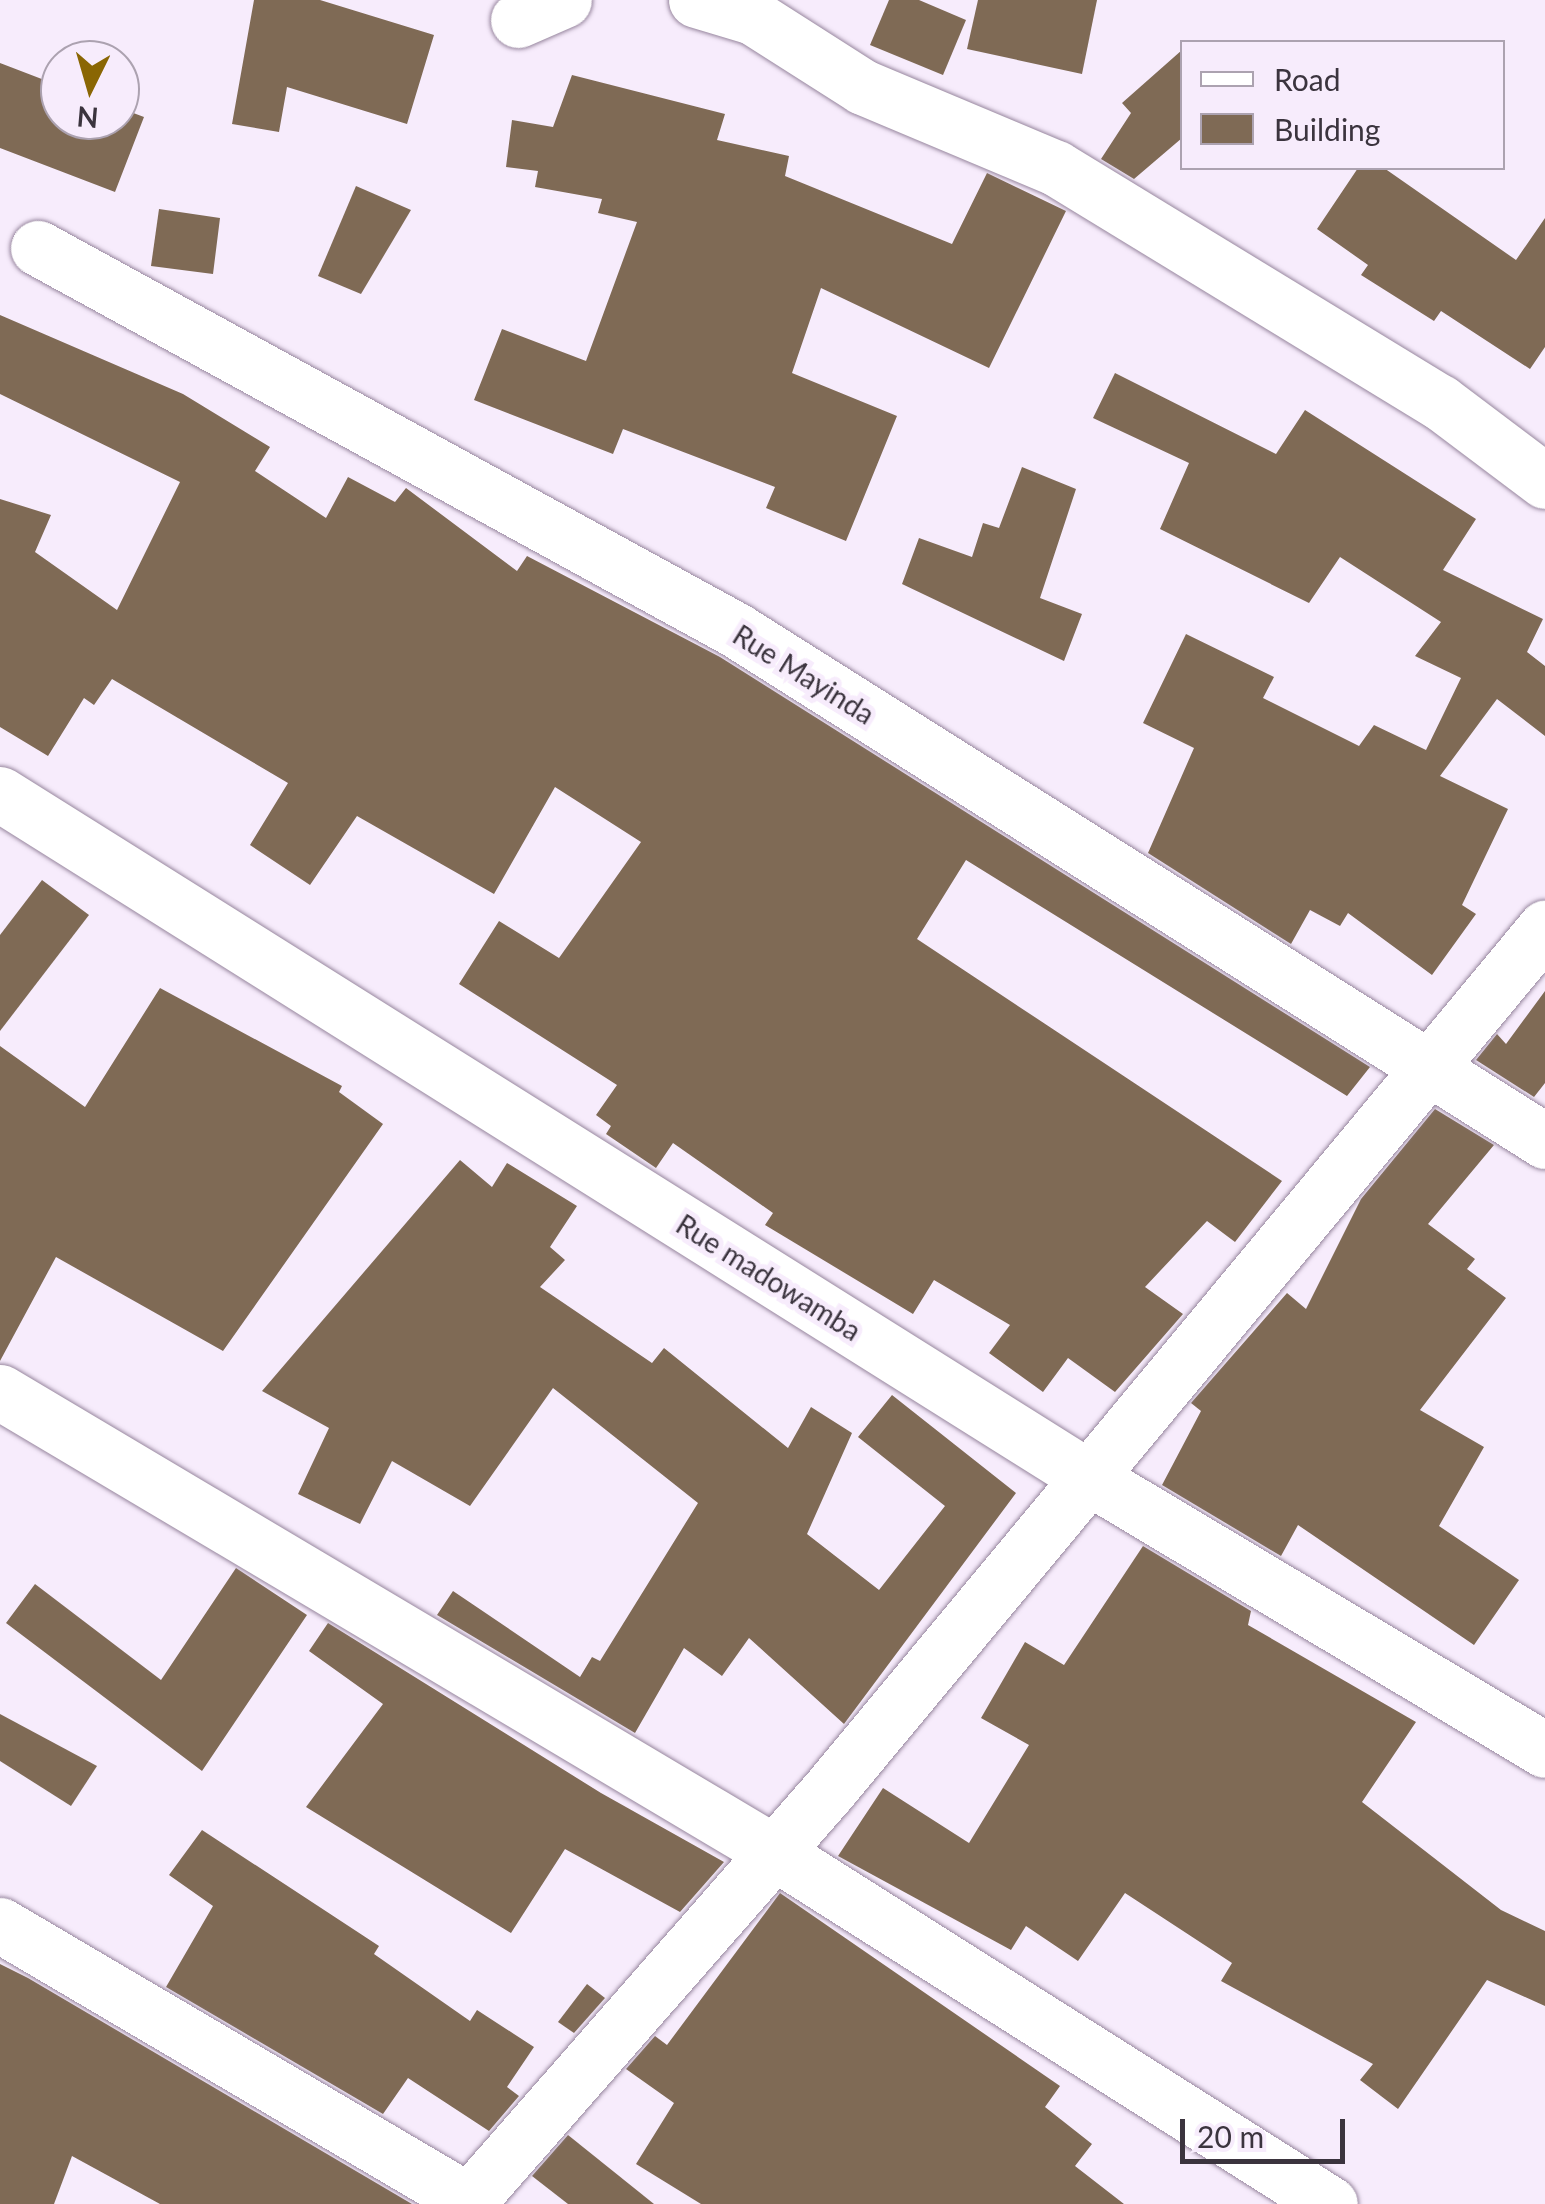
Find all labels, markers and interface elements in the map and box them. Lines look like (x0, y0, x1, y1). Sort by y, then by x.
north arrow (40, 40, 140, 140)
legend (1180, 40, 1505, 170)
text: Road (1274, 61, 1341, 97)
text: N (75, 100, 100, 136)
text: Building (1274, 111, 1380, 147)
street label: Rue Mayinda (727, 617, 881, 731)
street label: Rue madowamba (671, 1207, 867, 1347)
scale bar (1185, 2099, 1350, 2161)
text: 20 m (1197, 2118, 1264, 2154)

